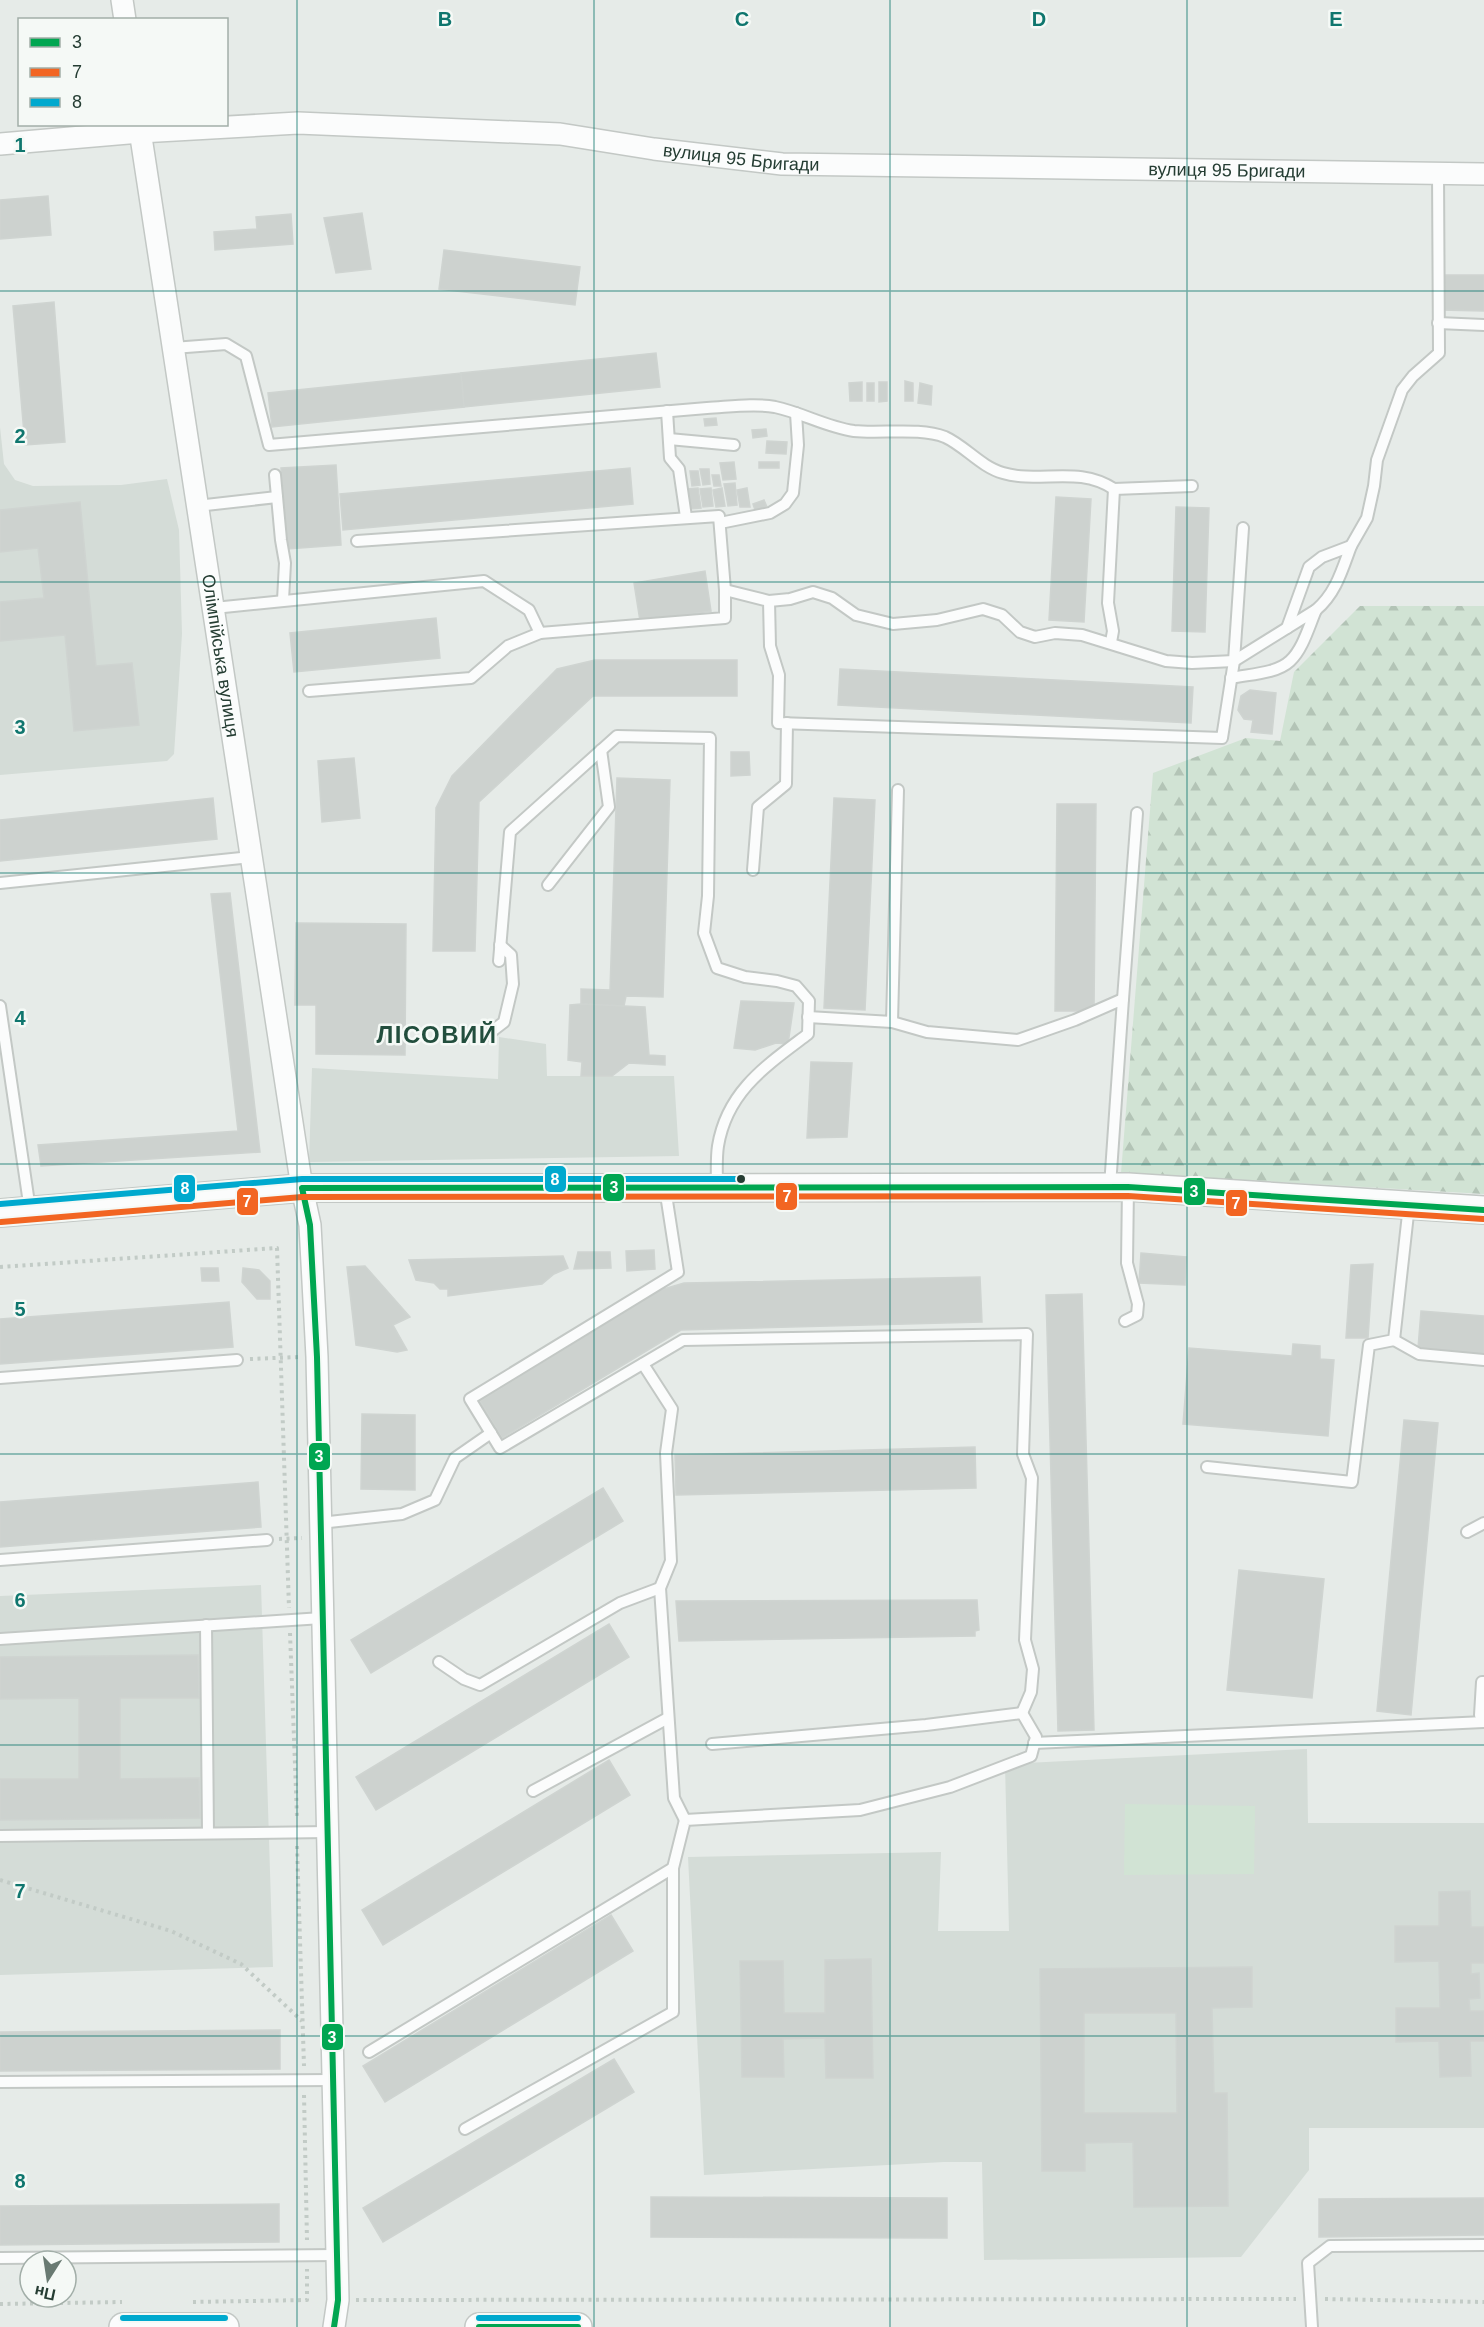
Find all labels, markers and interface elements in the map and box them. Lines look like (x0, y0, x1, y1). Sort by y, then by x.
text: B (438, 8, 452, 30)
text: C (735, 8, 749, 30)
text: D (1032, 8, 1046, 30)
text: E (1329, 8, 1343, 30)
legend (18, 18, 228, 126)
text: 3 (72, 32, 82, 52)
text: 7 (72, 62, 82, 82)
text: 8 (72, 92, 82, 112)
text: 1 (14, 134, 26, 156)
street label: вулиця 95 Бригади (662, 140, 820, 175)
street label: вулиця 95 Бригади (1148, 159, 1306, 181)
text: 2 (14, 425, 26, 447)
street label: Олімпійська вулиця (198, 573, 243, 739)
text: 3 (14, 716, 26, 738)
text: 4 (14, 1007, 26, 1029)
district label: ЛІСОВИЙ (376, 1021, 498, 1048)
line badge: 8 (544, 1165, 567, 1193)
text: 8 (551, 1171, 560, 1188)
line badge: 3 (602, 1173, 625, 1202)
unlabelled marker (735, 1173, 747, 1185)
line badge: 8 (173, 1174, 196, 1203)
line badge: 3 (1183, 1177, 1206, 1206)
text: 3 (610, 1179, 619, 1196)
text: 8 (181, 1180, 190, 1197)
line badge: 7 (775, 1182, 798, 1211)
text: 3 (1190, 1183, 1199, 1200)
line badge: 7 (236, 1187, 259, 1216)
text: 7 (783, 1188, 792, 1205)
line badge: 7 (1225, 1189, 1248, 1217)
text: 7 (243, 1193, 252, 1210)
text: 7 (1232, 1195, 1241, 1212)
text: 5 (14, 1298, 26, 1320)
line badge: 3 (308, 1442, 331, 1471)
text: 3 (315, 1448, 324, 1465)
text: 6 (14, 1589, 26, 1611)
text: 7 (14, 1880, 26, 1902)
line badge: 3 (321, 2023, 344, 2051)
text: 3 (328, 2029, 337, 2046)
text: 8 (14, 2170, 26, 2192)
north arrow (18, 2249, 78, 2309)
text: Пн (33, 2283, 57, 2304)

